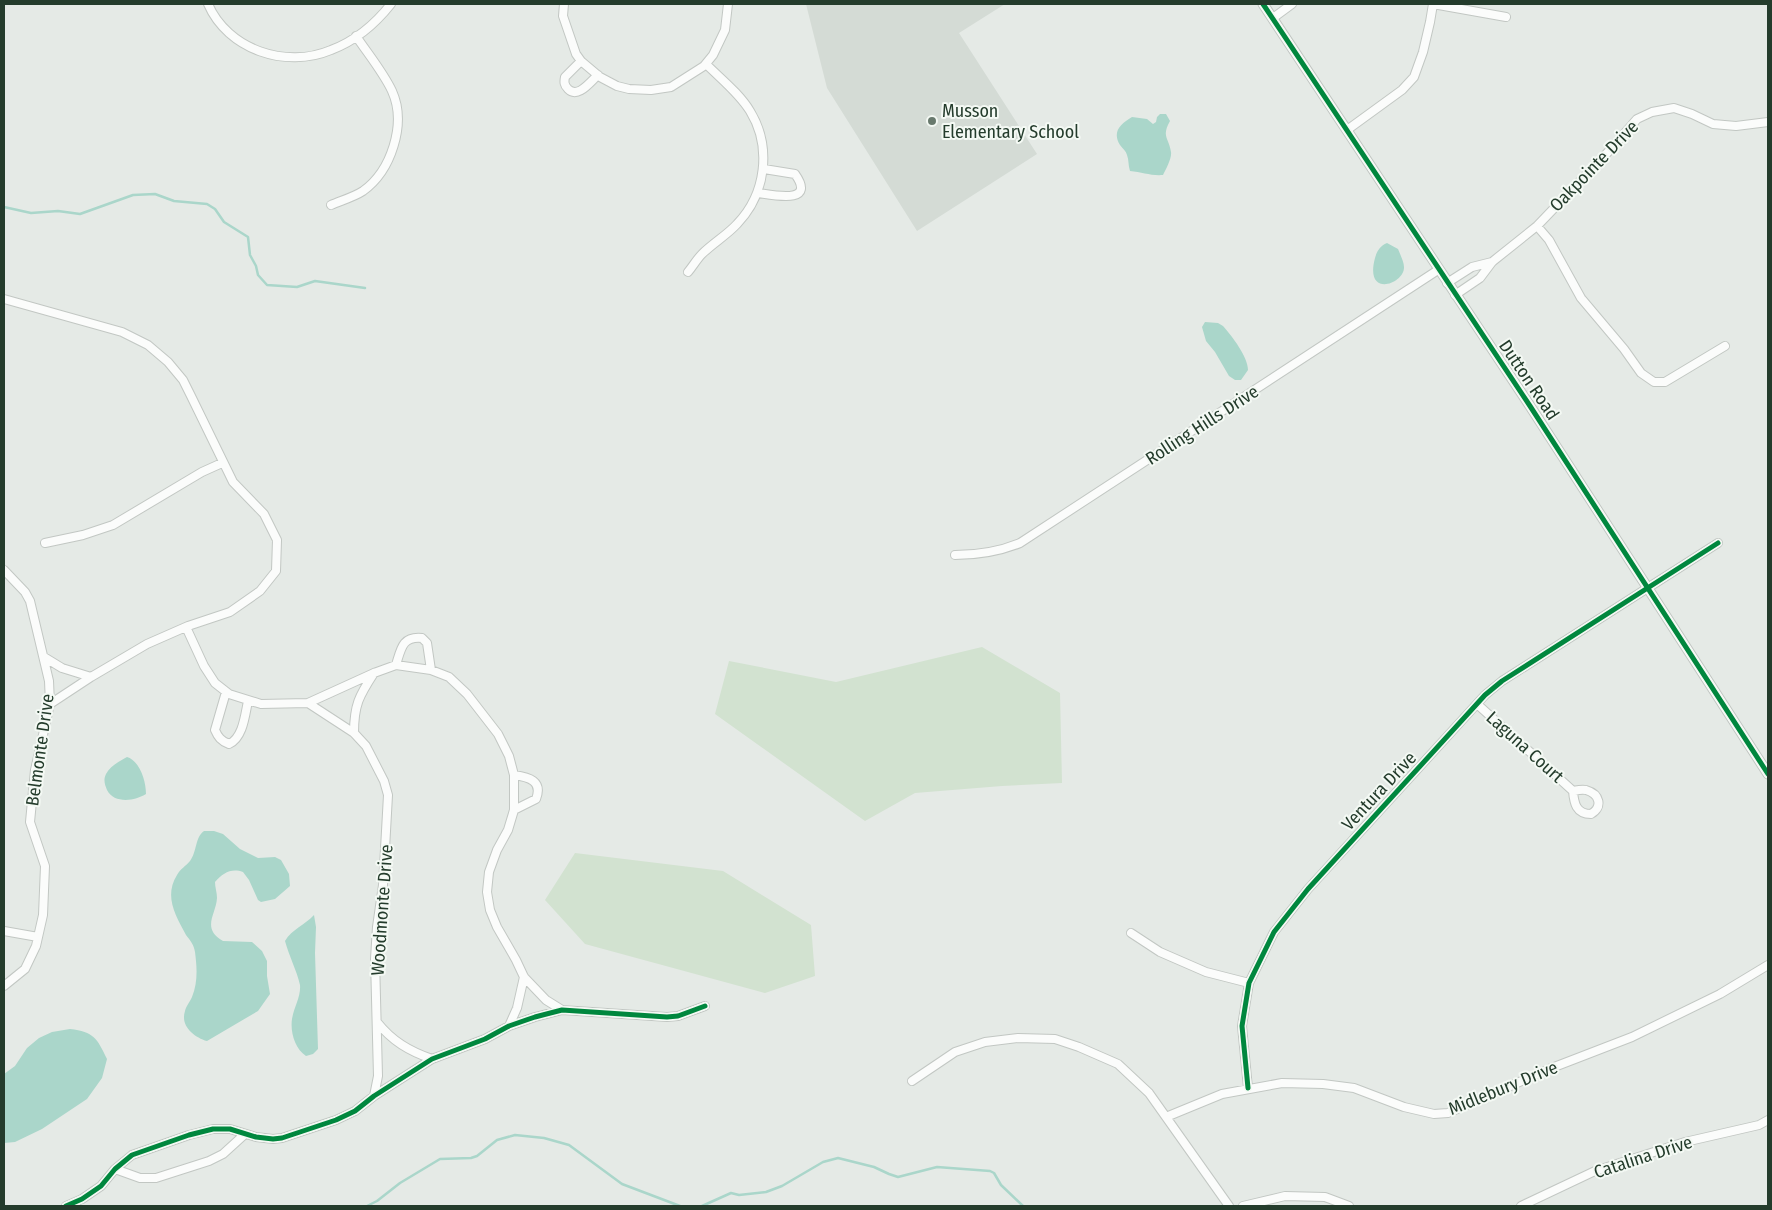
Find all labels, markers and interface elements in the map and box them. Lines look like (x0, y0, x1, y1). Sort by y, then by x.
place label: Musson Elementary School (942, 100, 1079, 143)
marker: Musson Elementary School (926, 115, 938, 127)
street label: Oakpointe Drive (1545, 116, 1643, 216)
street label: Dutton Road (1494, 336, 1564, 424)
street label: Rolling Hills Drive (1141, 380, 1263, 470)
street label: Belmonte Drive (21, 692, 59, 808)
street label: Laguna Court (1482, 707, 1568, 788)
street label: Ventura Drive (1337, 747, 1421, 835)
street label: Woodmonte Drive (366, 844, 398, 976)
street label: Midlebury Drive (1445, 1056, 1561, 1120)
street label: Catalina Drive (1591, 1131, 1695, 1183)

